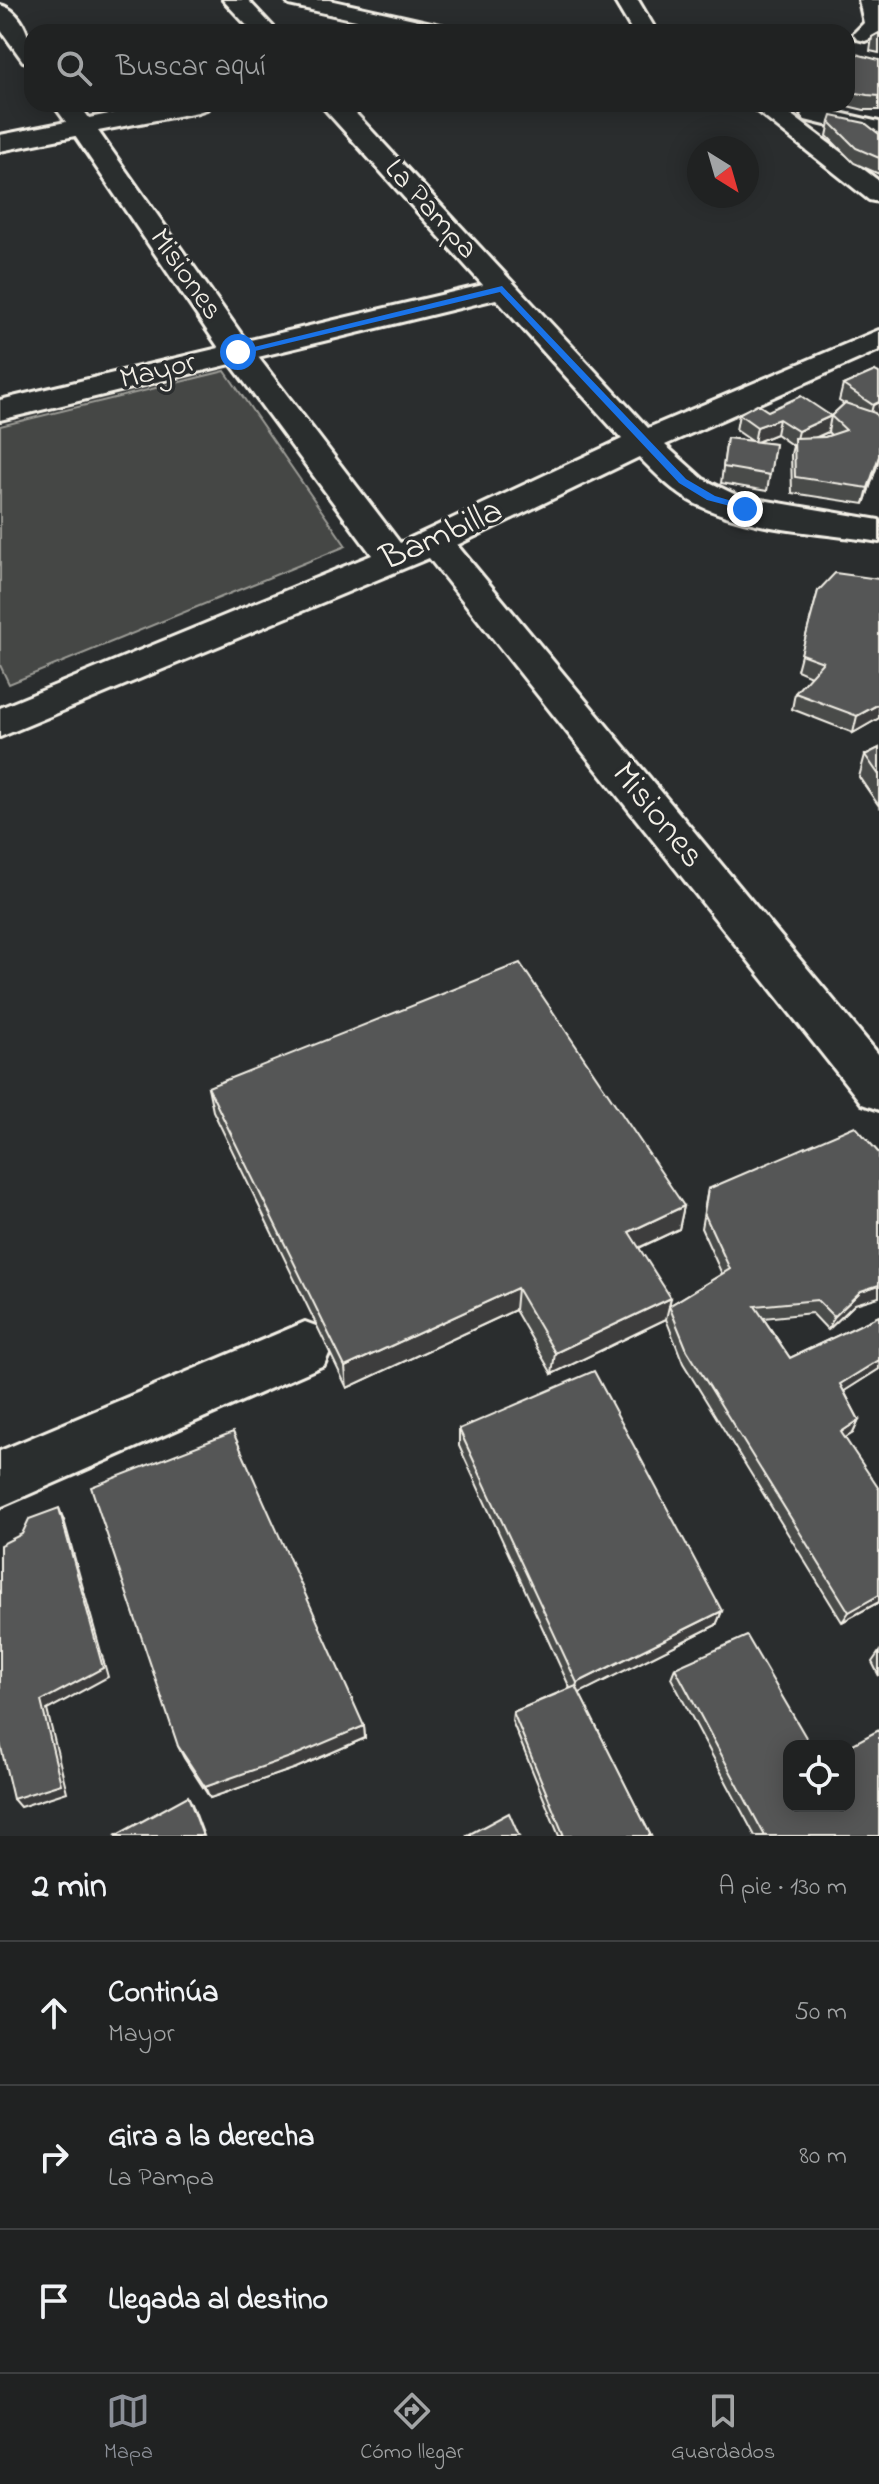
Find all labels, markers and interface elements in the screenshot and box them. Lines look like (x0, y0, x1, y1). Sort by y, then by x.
search box (24, 24, 855, 112)
icon: search (52, 46, 96, 90)
text: Buscar aquí (116, 46, 266, 90)
north arrow (687, 136, 759, 208)
street label: La Pampa (373, 150, 487, 270)
street label: Misiones (137, 220, 233, 330)
route start (220, 334, 256, 370)
street label: Mayor (115, 341, 201, 403)
street label: Bambilla (372, 486, 512, 587)
route end (727, 491, 763, 527)
street label: Misiones (597, 751, 717, 881)
map controls (783, 1740, 855, 1812)
button: locate (783, 1740, 855, 1812)
text: 2 min (32, 1863, 107, 1913)
text: A pie · 130 m (719, 1869, 847, 1907)
text: Continúa (108, 1972, 218, 2016)
icon: ahead (32, 1991, 76, 2035)
text: 50 m (794, 1994, 847, 2032)
text: Mayor (108, 2016, 175, 2054)
text: Gira a la derecha (108, 2116, 314, 2160)
icon: right (32, 2135, 76, 2179)
text: 80 m (799, 2138, 847, 2176)
text: La Pampa (108, 2160, 214, 2198)
icon: arrive (32, 2279, 76, 2323)
text: Llegada al destino (108, 2279, 328, 2323)
tab: Mapa (104, 2389, 153, 2469)
tab: Cómo llegar (360, 2389, 464, 2469)
tab: Guardados (671, 2389, 775, 2469)

